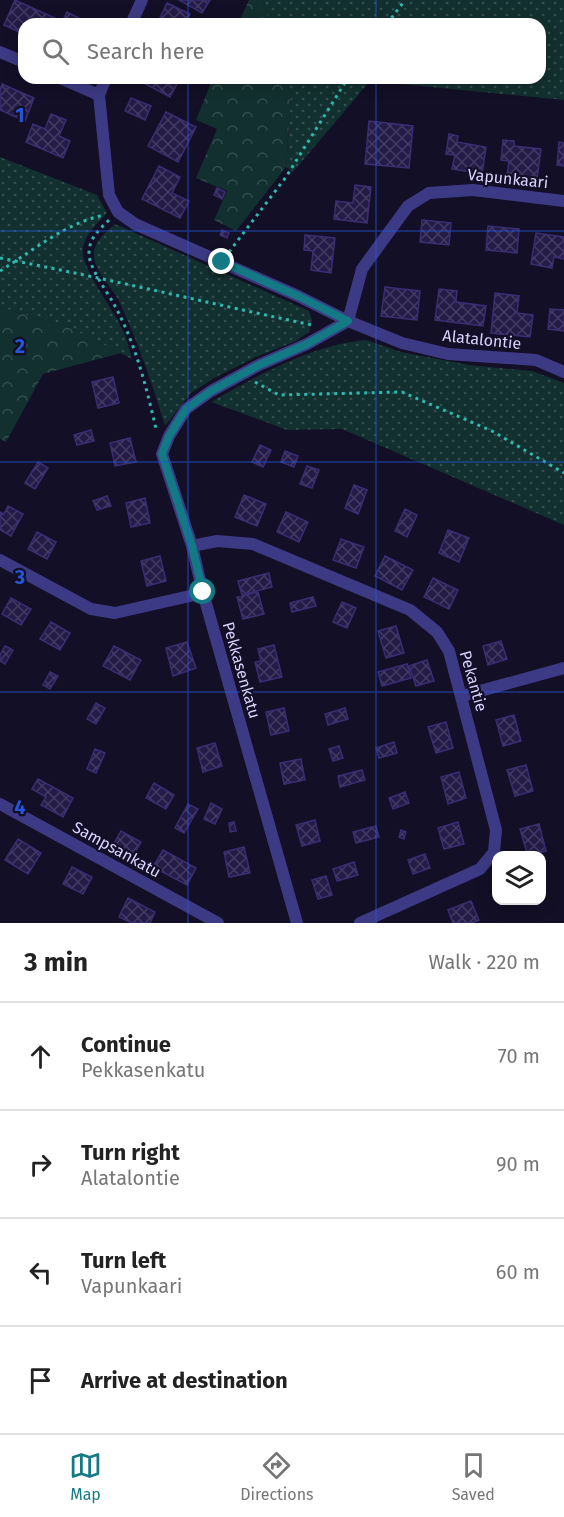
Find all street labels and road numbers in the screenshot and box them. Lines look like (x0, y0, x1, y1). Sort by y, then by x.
street label: Vapunkaari (467, 165, 549, 192)
street label: Alatalontie (442, 326, 522, 353)
street label: Pekkasenkatu (219, 620, 264, 721)
street label: Pekantie (456, 648, 491, 714)
street label: Sampsankatu (69, 817, 164, 881)

